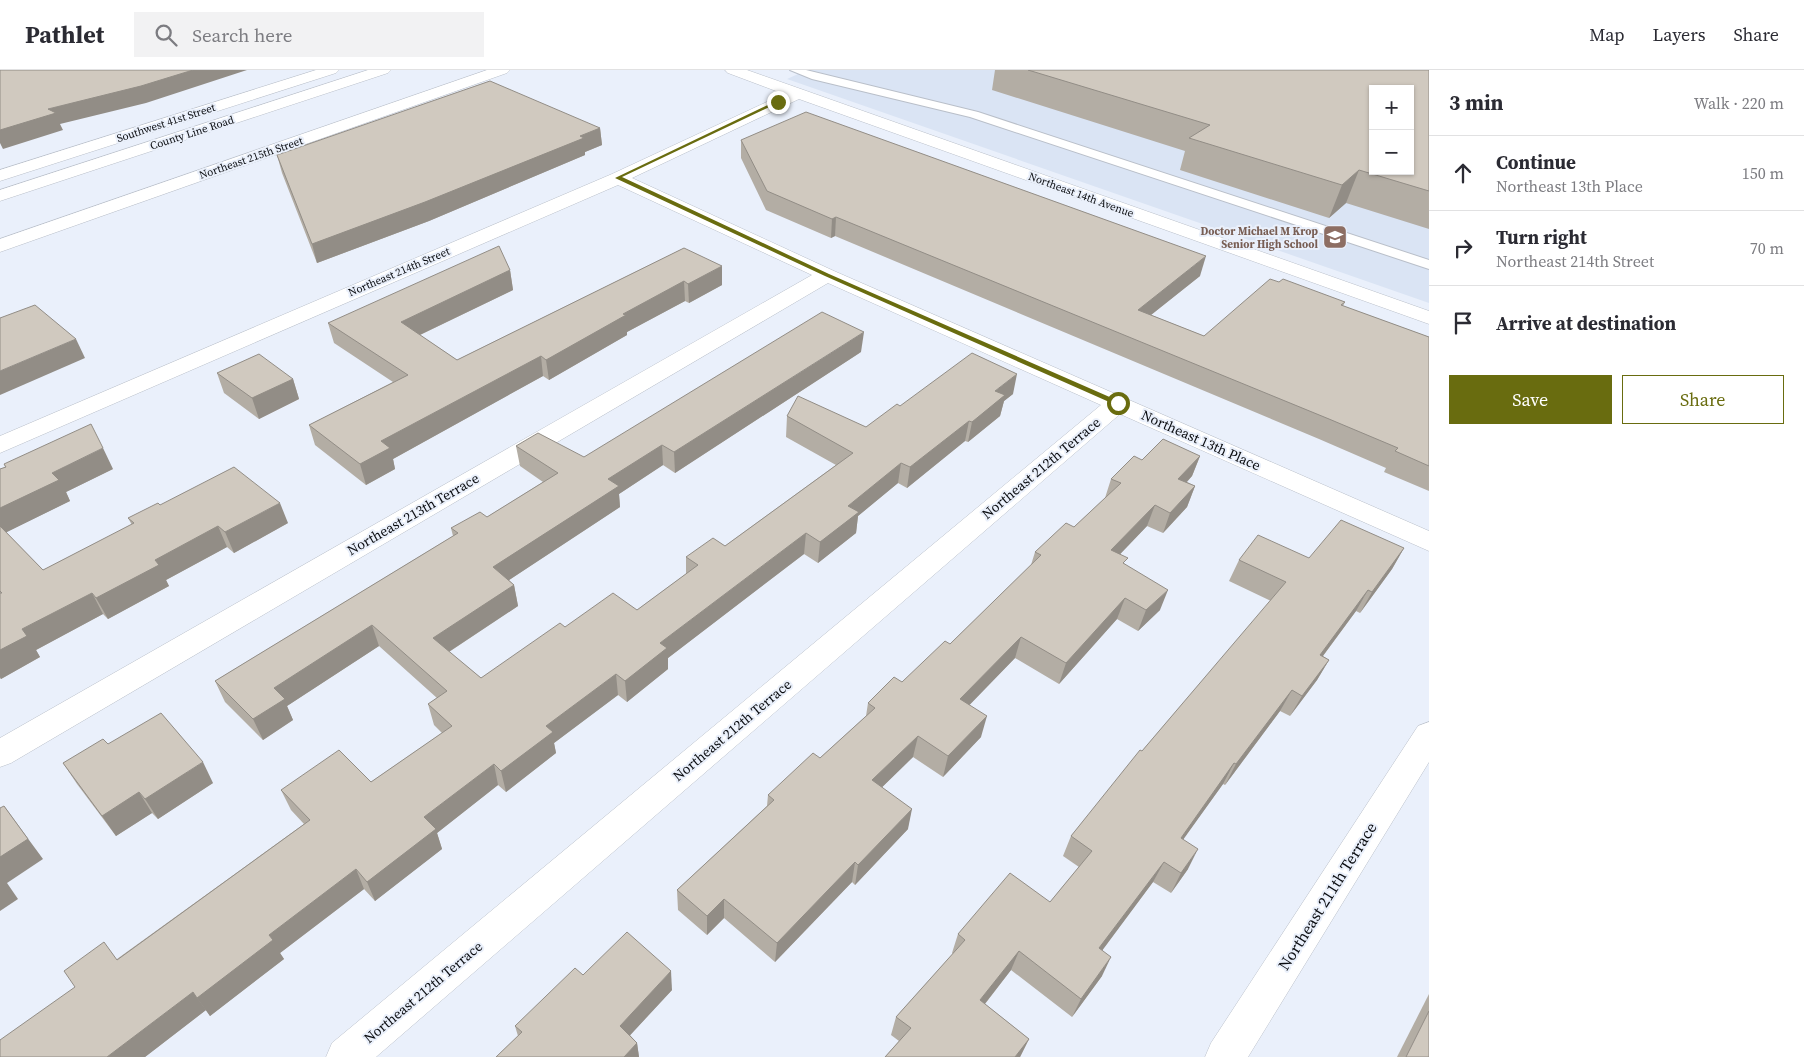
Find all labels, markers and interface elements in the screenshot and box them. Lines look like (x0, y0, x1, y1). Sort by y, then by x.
search box (134, 12, 484, 57)
text: Pathlet (25, 18, 104, 51)
icon: search (152, 21, 180, 49)
text: Search here (192, 22, 293, 48)
text: Map (1589, 22, 1624, 47)
text: Layers (1652, 22, 1705, 47)
text: Share (1733, 22, 1779, 47)
map controls (1369, 85, 1414, 175)
button: + (1369, 85, 1414, 130)
text: 3 min (1449, 88, 1504, 117)
route end (767, 91, 790, 114)
text: Walk · 220 m (1694, 92, 1784, 114)
street label: Southwest 41st Street (115, 100, 218, 146)
street label: County Line Road (148, 112, 237, 154)
button: − (1369, 130, 1414, 175)
street label: Northeast 215th Street (197, 133, 305, 183)
text: Continue (1496, 149, 1576, 175)
icon: ahead (1449, 159, 1477, 187)
text: 150 m (1742, 162, 1784, 184)
street label: Northeast 14th Avenue (1026, 169, 1136, 221)
text: Northeast 13th Place (1496, 175, 1643, 197)
place label: Doctor Michael M Krop Senior High School (1200, 224, 1318, 252)
school or university icon: Doctor Michael M Krop Senior High School (1322, 224, 1348, 250)
text: Turn right (1496, 224, 1587, 250)
icon: right (1449, 234, 1477, 262)
text: 70 m (1750, 237, 1784, 259)
street label: Northeast 214th Street (346, 244, 452, 300)
text: Northeast 214th Street (1496, 250, 1654, 272)
icon: arrive (1449, 309, 1477, 337)
text: Arrive at destination (1496, 310, 1676, 336)
button: Save (1449, 375, 1612, 424)
button: Share (1622, 375, 1784, 424)
route start (1107, 392, 1130, 415)
street label: Northeast 13th Place (1138, 405, 1264, 475)
street label: Northeast 212th Terrace (977, 412, 1105, 524)
street label: Northeast 213th Terrace (343, 468, 483, 560)
street label: Northeast 212th Terrace (668, 674, 796, 786)
street label: Northeast 211th Terrace (1272, 818, 1382, 974)
street label: Northeast 212th Terrace (359, 936, 487, 1048)

